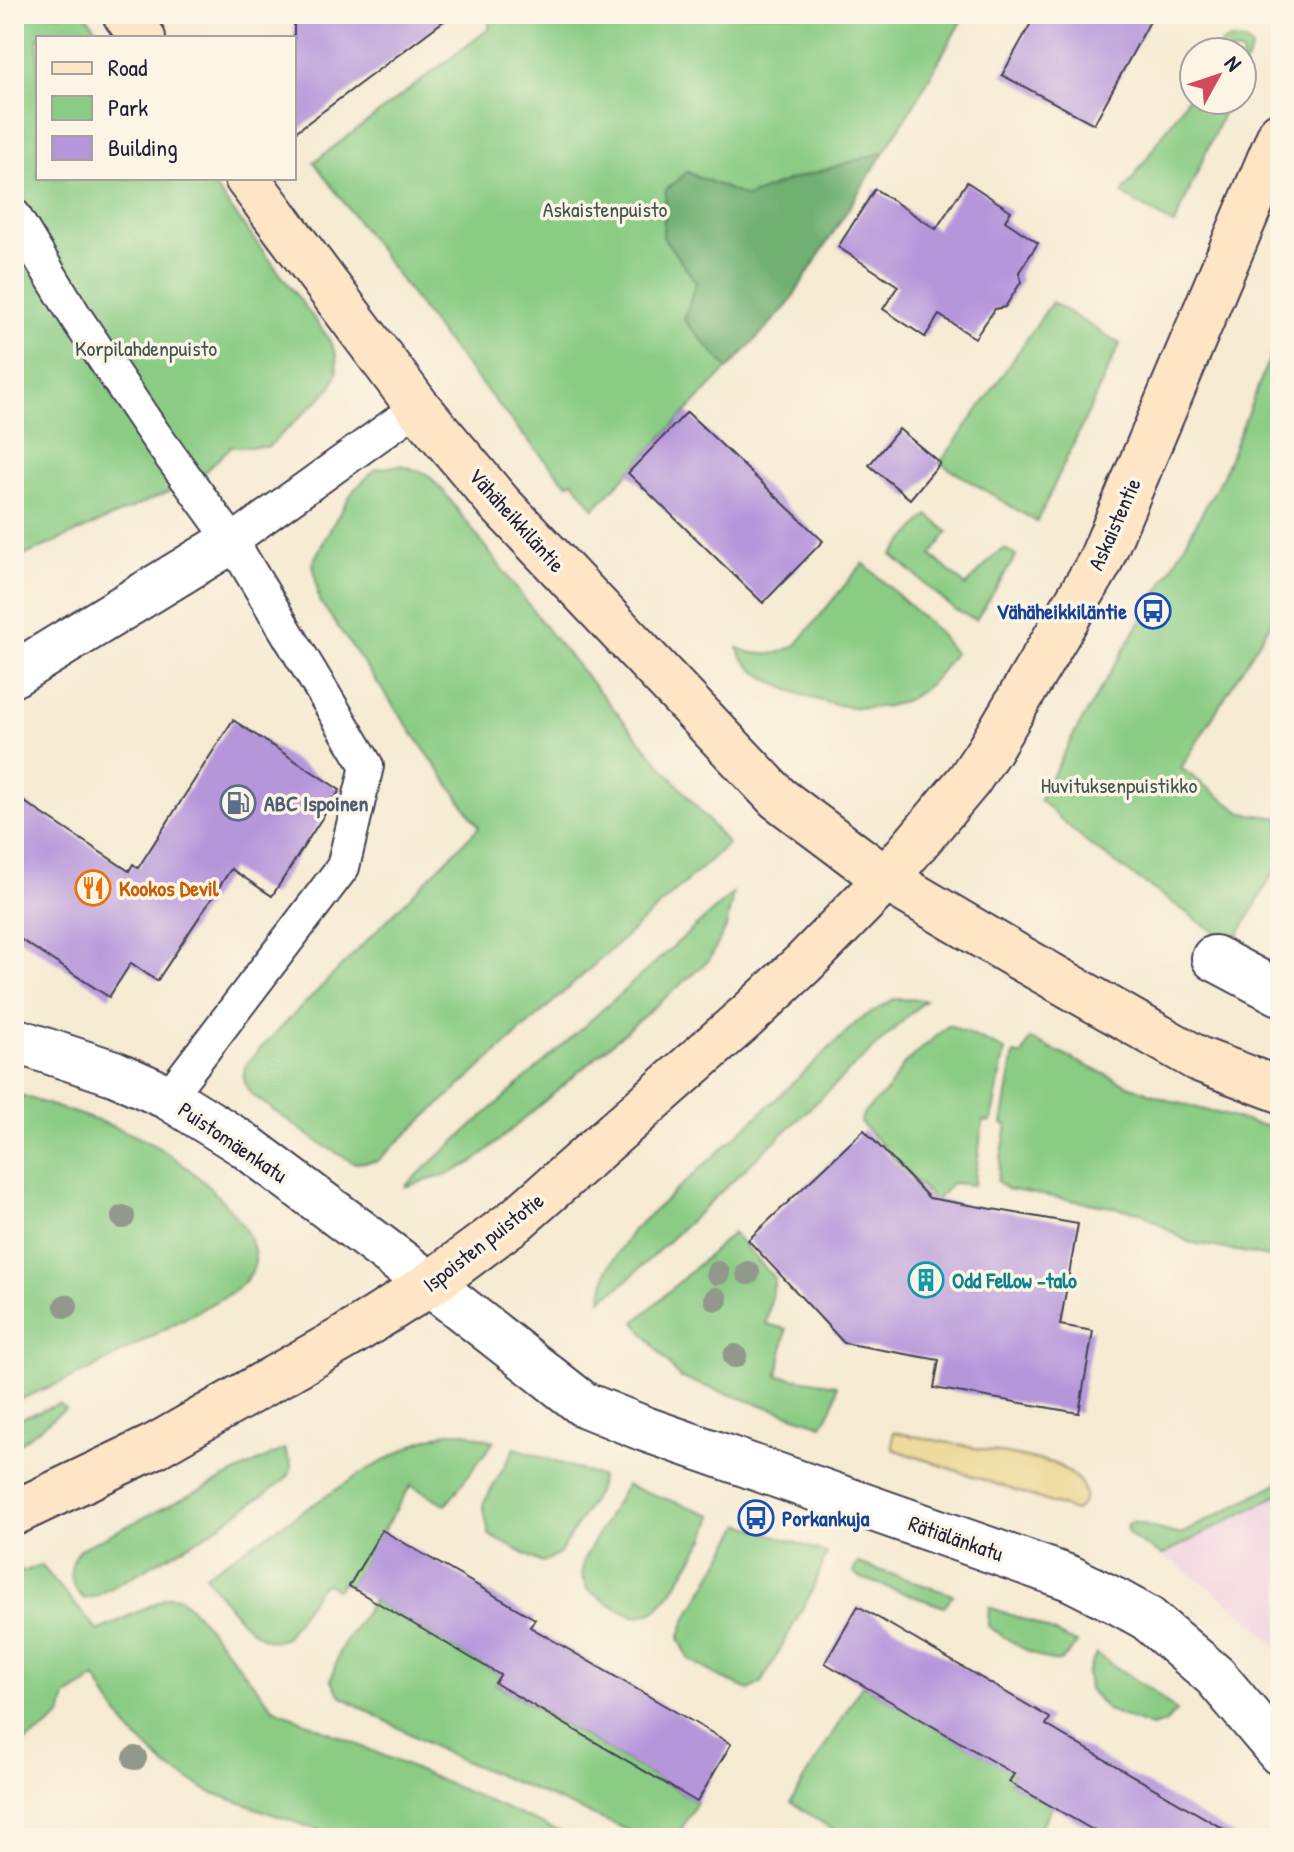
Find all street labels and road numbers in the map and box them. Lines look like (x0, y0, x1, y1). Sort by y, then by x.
street label: Vähäheikkiläntie (462, 461, 572, 579)
street label: Askaistentie (1080, 473, 1148, 575)
street label: Puistomäenkatu (173, 1094, 294, 1190)
street label: Ispoisten puistotie (416, 1185, 550, 1299)
street label: Rätiälänkatu (905, 1508, 1008, 1568)

